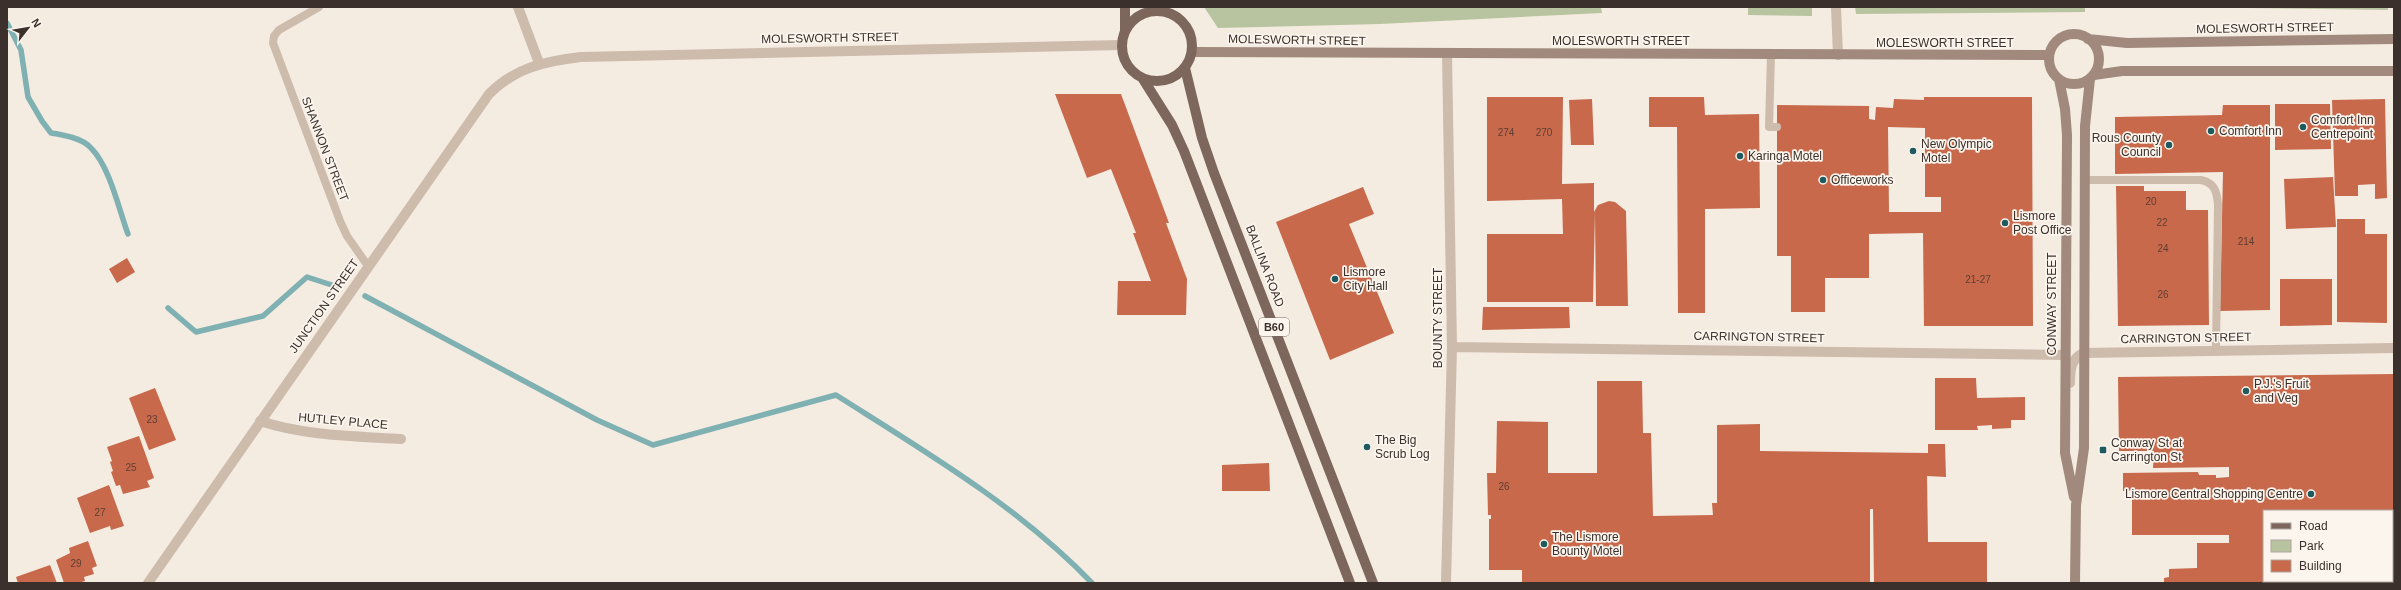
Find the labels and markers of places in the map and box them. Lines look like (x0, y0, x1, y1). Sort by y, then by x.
place label: Comfort Inn Centrepoint (2311, 113, 2374, 141)
marker: Comfort Inn Centrepoint (2298, 122, 2308, 132)
place label: Comfort Inn (2219, 124, 2282, 138)
marker: Comfort Inn (2206, 126, 2216, 136)
place label: Rous County Council (2092, 131, 2161, 159)
place label: New Olympic Motel (1921, 137, 1992, 165)
marker: Rous County Council (2164, 140, 2174, 150)
marker: New Olympic Motel (1908, 146, 1918, 156)
place label: Karinga Motel (1748, 149, 1822, 163)
marker: Karinga Motel (1735, 151, 1745, 161)
place label: Officeworks (1831, 173, 1893, 187)
marker: Officeworks (1818, 175, 1828, 185)
place label: Lismore Post Office (2013, 209, 2072, 237)
marker: Lismore Post Office (2000, 218, 2010, 228)
place label: Lismore City Hall (1343, 265, 1388, 293)
marker: Lismore City Hall (1330, 274, 1340, 284)
place label: P.J.'s Fruit and Veg (2254, 377, 2309, 405)
marker: P.J.'s Fruit and Veg (2241, 386, 2251, 396)
place label: The Big Scrub Log (1375, 433, 1430, 461)
place label: Conway St at Carrington St (2111, 436, 2183, 464)
marker: The Big Scrub Log (1362, 442, 1372, 452)
marker: Conway St at Carrington St (2098, 445, 2108, 455)
place label: Lismore Central Shopping Centre (2125, 487, 2303, 501)
marker: Lismore Central Shopping Centre (2306, 489, 2316, 499)
place label: The Lismore Bounty Motel (1552, 530, 1622, 558)
marker: The Lismore Bounty Motel (1539, 539, 1549, 549)

